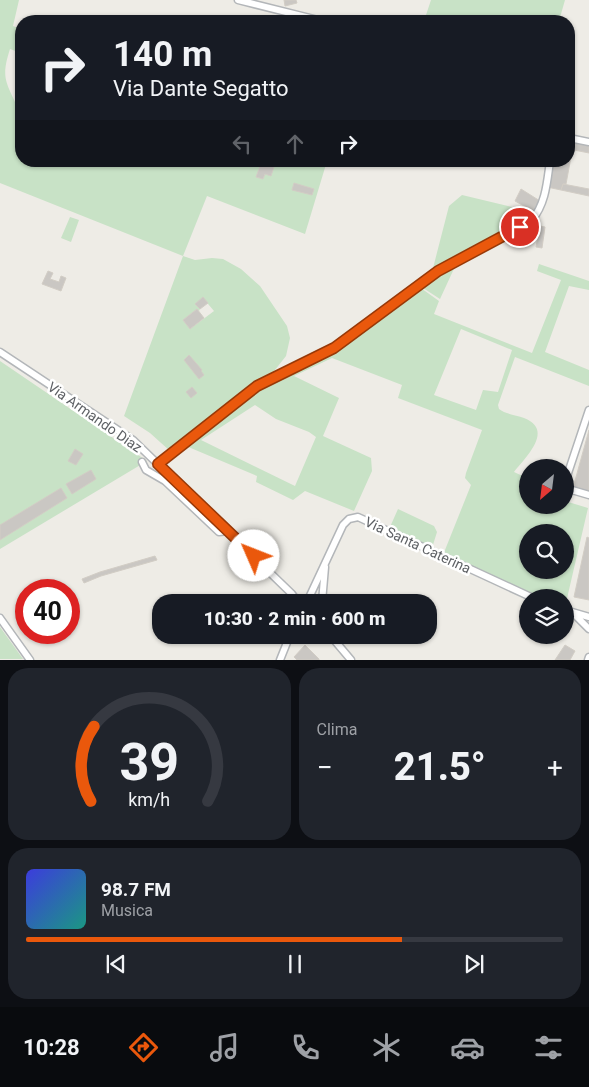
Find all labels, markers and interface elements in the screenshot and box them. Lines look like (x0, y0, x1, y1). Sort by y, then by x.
text: 140 m (113, 34, 212, 75)
icon: right (30, 35, 95, 100)
text: Via Dante Segatto (113, 76, 288, 101)
icon: left (228, 130, 256, 158)
icon: ahead (281, 130, 309, 158)
icon: right (334, 130, 362, 158)
pin (499, 206, 541, 248)
icon: arrive (506, 213, 534, 241)
street label: Via Armando Diaz (45, 378, 145, 456)
north arrow (519, 459, 574, 514)
map controls (519, 459, 574, 644)
street label: Via Santa Caterina (363, 513, 473, 577)
button: search (519, 524, 574, 579)
position arrow (227, 529, 279, 581)
speed limit sign: 40 (15, 579, 80, 644)
button: layers (519, 589, 574, 644)
text: 10:30 · 2 min · 600 m (203, 607, 386, 630)
text: Clima (317, 720, 357, 739)
text: 39 (119, 732, 179, 793)
text: 21.5° (394, 745, 486, 789)
text: − (317, 751, 333, 784)
text: + (547, 751, 563, 784)
text: km/h (128, 789, 170, 810)
text: 98.7 FM (101, 878, 171, 901)
text: Musica (101, 901, 153, 920)
icon: previous (102, 950, 130, 978)
icon: pause (281, 950, 309, 978)
icon: next (460, 950, 488, 978)
icon: directions (126, 1030, 161, 1065)
icon: music (207, 1030, 242, 1065)
icon: phone (288, 1030, 323, 1065)
icon: climate (369, 1030, 404, 1065)
icon: car (450, 1030, 485, 1065)
icon: filters (531, 1030, 566, 1065)
text: 10:28 (23, 1035, 80, 1060)

